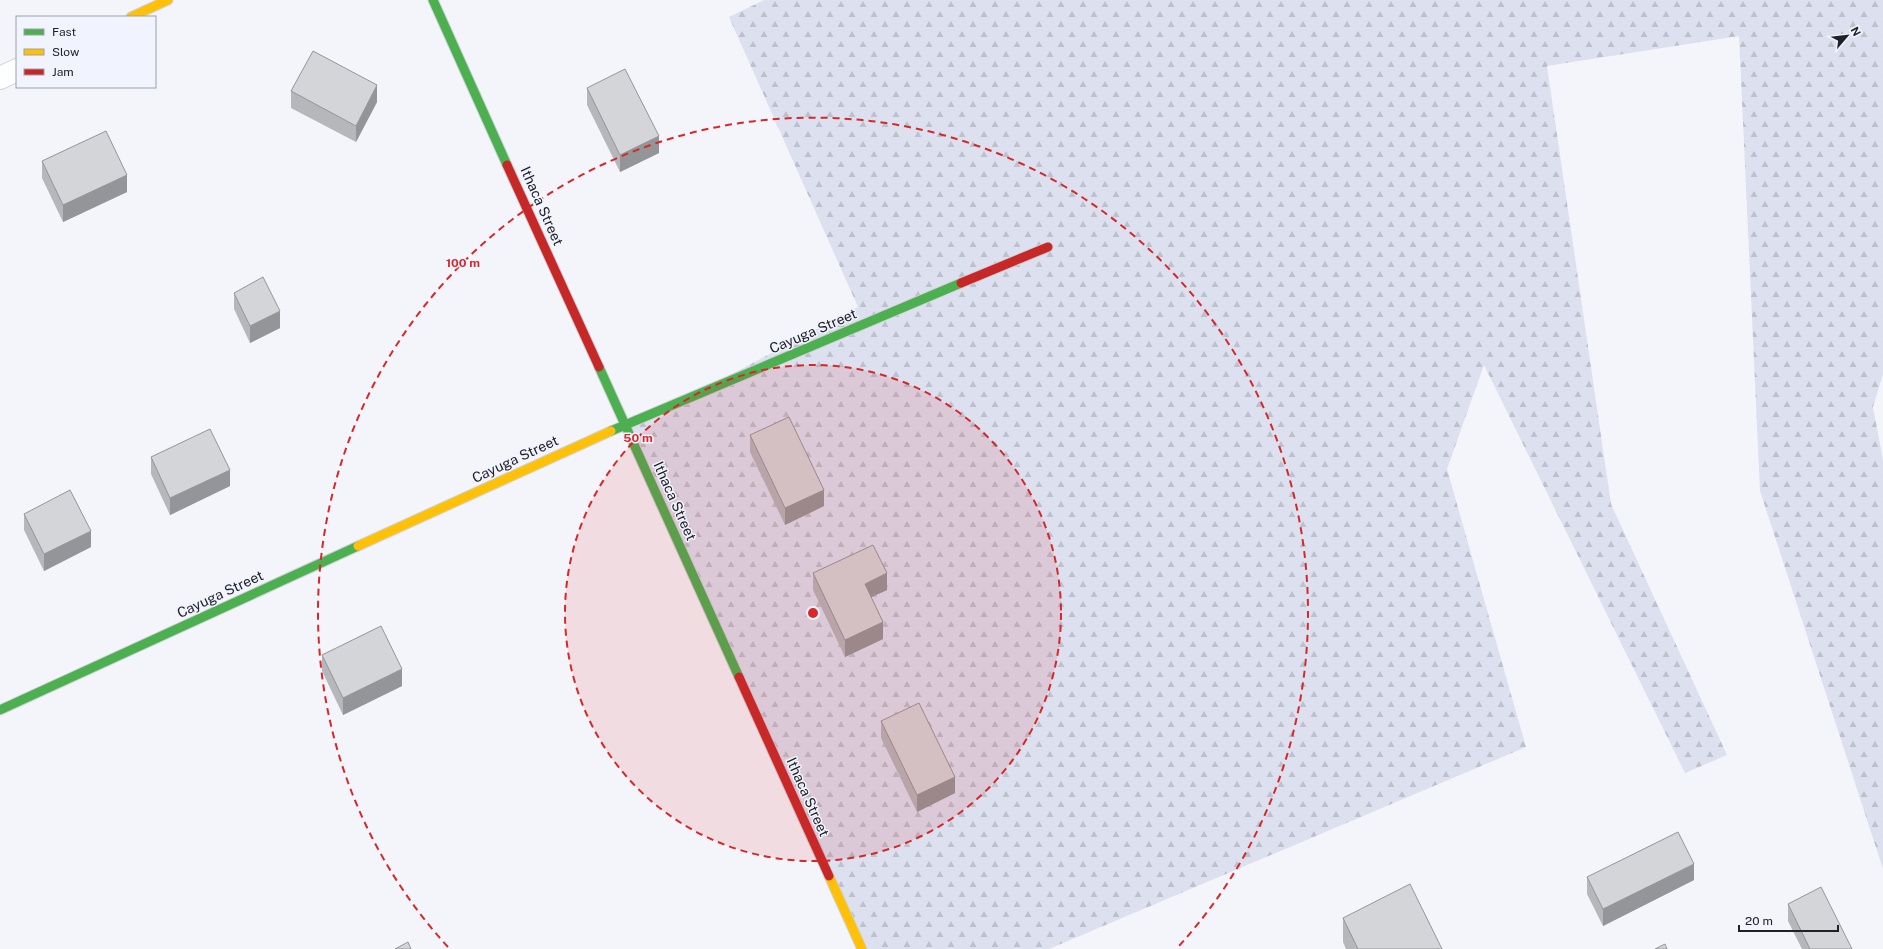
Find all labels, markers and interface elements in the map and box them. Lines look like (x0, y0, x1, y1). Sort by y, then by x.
legend (16, 16, 156, 88)
north arrow (1827, 16, 1867, 56)
text: Fast (52, 25, 77, 39)
text: N (1849, 25, 1863, 38)
text: Slow (52, 45, 80, 59)
text: Jam (52, 65, 74, 79)
street label: Ithaca Street (517, 164, 567, 248)
text: 100 m (446, 256, 480, 270)
street label: Cayuga Street (767, 305, 859, 357)
text: 50 m (623, 431, 653, 445)
street label: Cayuga Street (469, 432, 561, 486)
street label: Ithaca Street (650, 459, 700, 543)
street label: Cayuga Street (174, 567, 266, 621)
centre of rings (806, 606, 820, 620)
street label: Ithaca Street (783, 755, 833, 839)
scale bar (1739, 907, 1838, 933)
text: 20 m (1745, 914, 1773, 928)

